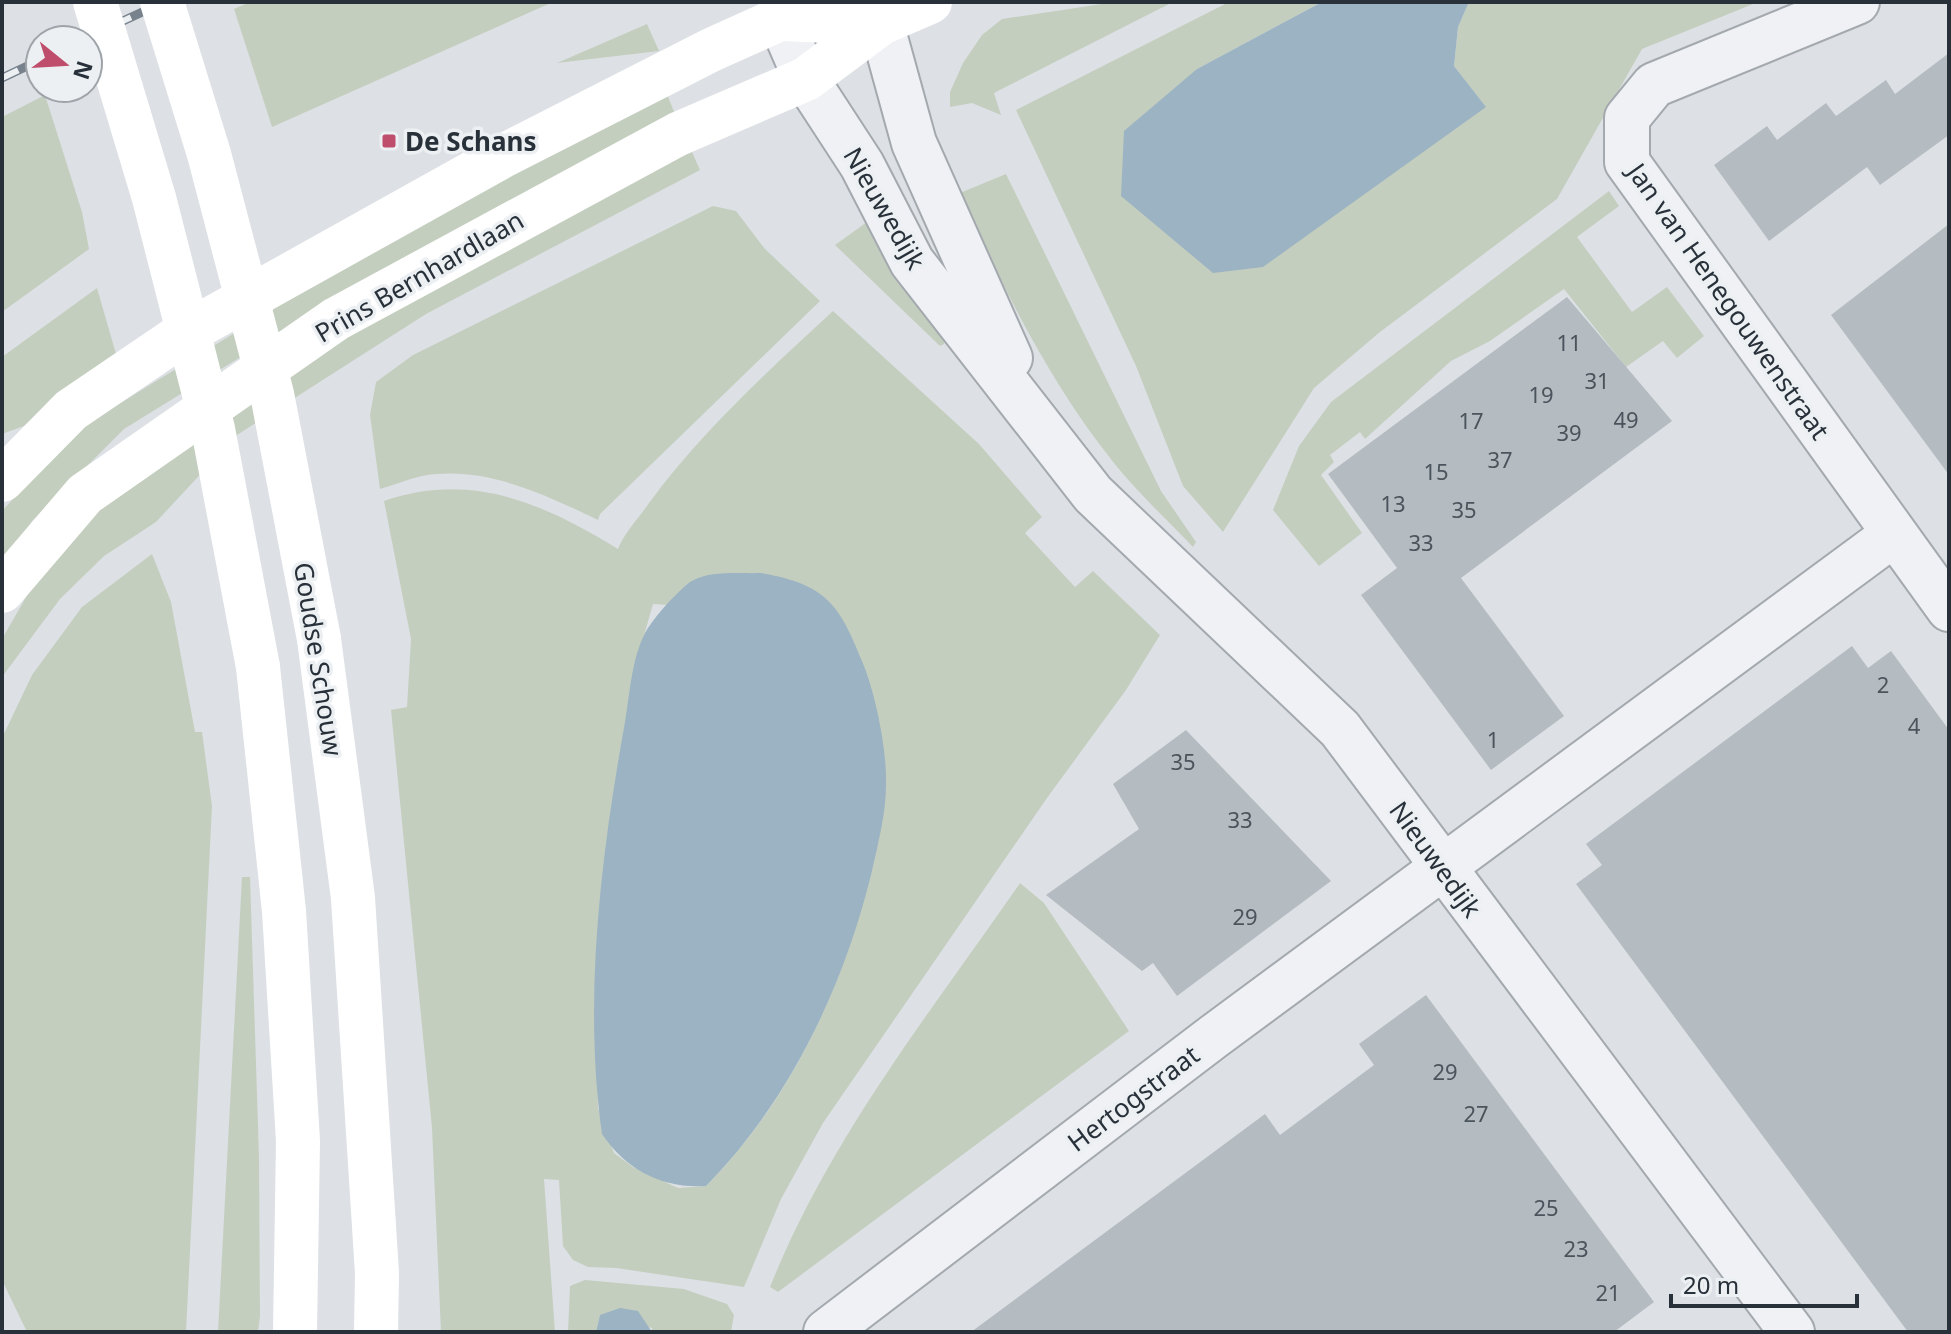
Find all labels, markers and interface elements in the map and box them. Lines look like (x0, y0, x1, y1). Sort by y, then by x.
north arrow (24, 24, 104, 104)
text: N (67, 57, 101, 84)
place label: De Schans (405, 123, 536, 159)
marker: De Schans (380, 132, 398, 150)
street label: Nieuwedijk (836, 140, 935, 276)
street label: Jan van Henegouwenstraat (1618, 153, 1838, 446)
street label: Prins Bernhardlaan (308, 202, 530, 350)
house number: 11 (1556, 327, 1582, 357)
house number: 31 (1584, 365, 1610, 395)
house number: 19 (1528, 379, 1554, 409)
house number: 49 (1613, 404, 1639, 434)
house number: 17 (1458, 405, 1484, 435)
house number: 39 (1556, 417, 1582, 447)
house number: 37 (1487, 444, 1513, 474)
house number: 15 (1423, 456, 1449, 486)
house number: 13 (1380, 488, 1406, 518)
house number: 35 (1451, 494, 1477, 524)
house number: 33 (1408, 527, 1434, 557)
street label: Goudse Schouw (286, 560, 352, 759)
house number: 2 (1877, 669, 1889, 699)
house number: 4 (1908, 710, 1921, 740)
house number: 1 (1487, 724, 1499, 754)
house number: 35 (1170, 746, 1196, 776)
street label: Nieuwedijk (1382, 794, 1490, 925)
house number: 33 (1227, 804, 1253, 834)
house number: 29 (1232, 901, 1258, 931)
street label: Hertogstraat (1060, 1037, 1206, 1159)
house number: 29 (1432, 1056, 1458, 1086)
house number: 27 (1463, 1098, 1489, 1128)
house number: 25 (1533, 1192, 1559, 1222)
house number: 23 (1563, 1233, 1589, 1263)
scale bar (1671, 1258, 1857, 1308)
text: 20 m (1683, 1268, 1739, 1301)
house number: 21 (1595, 1277, 1621, 1307)

